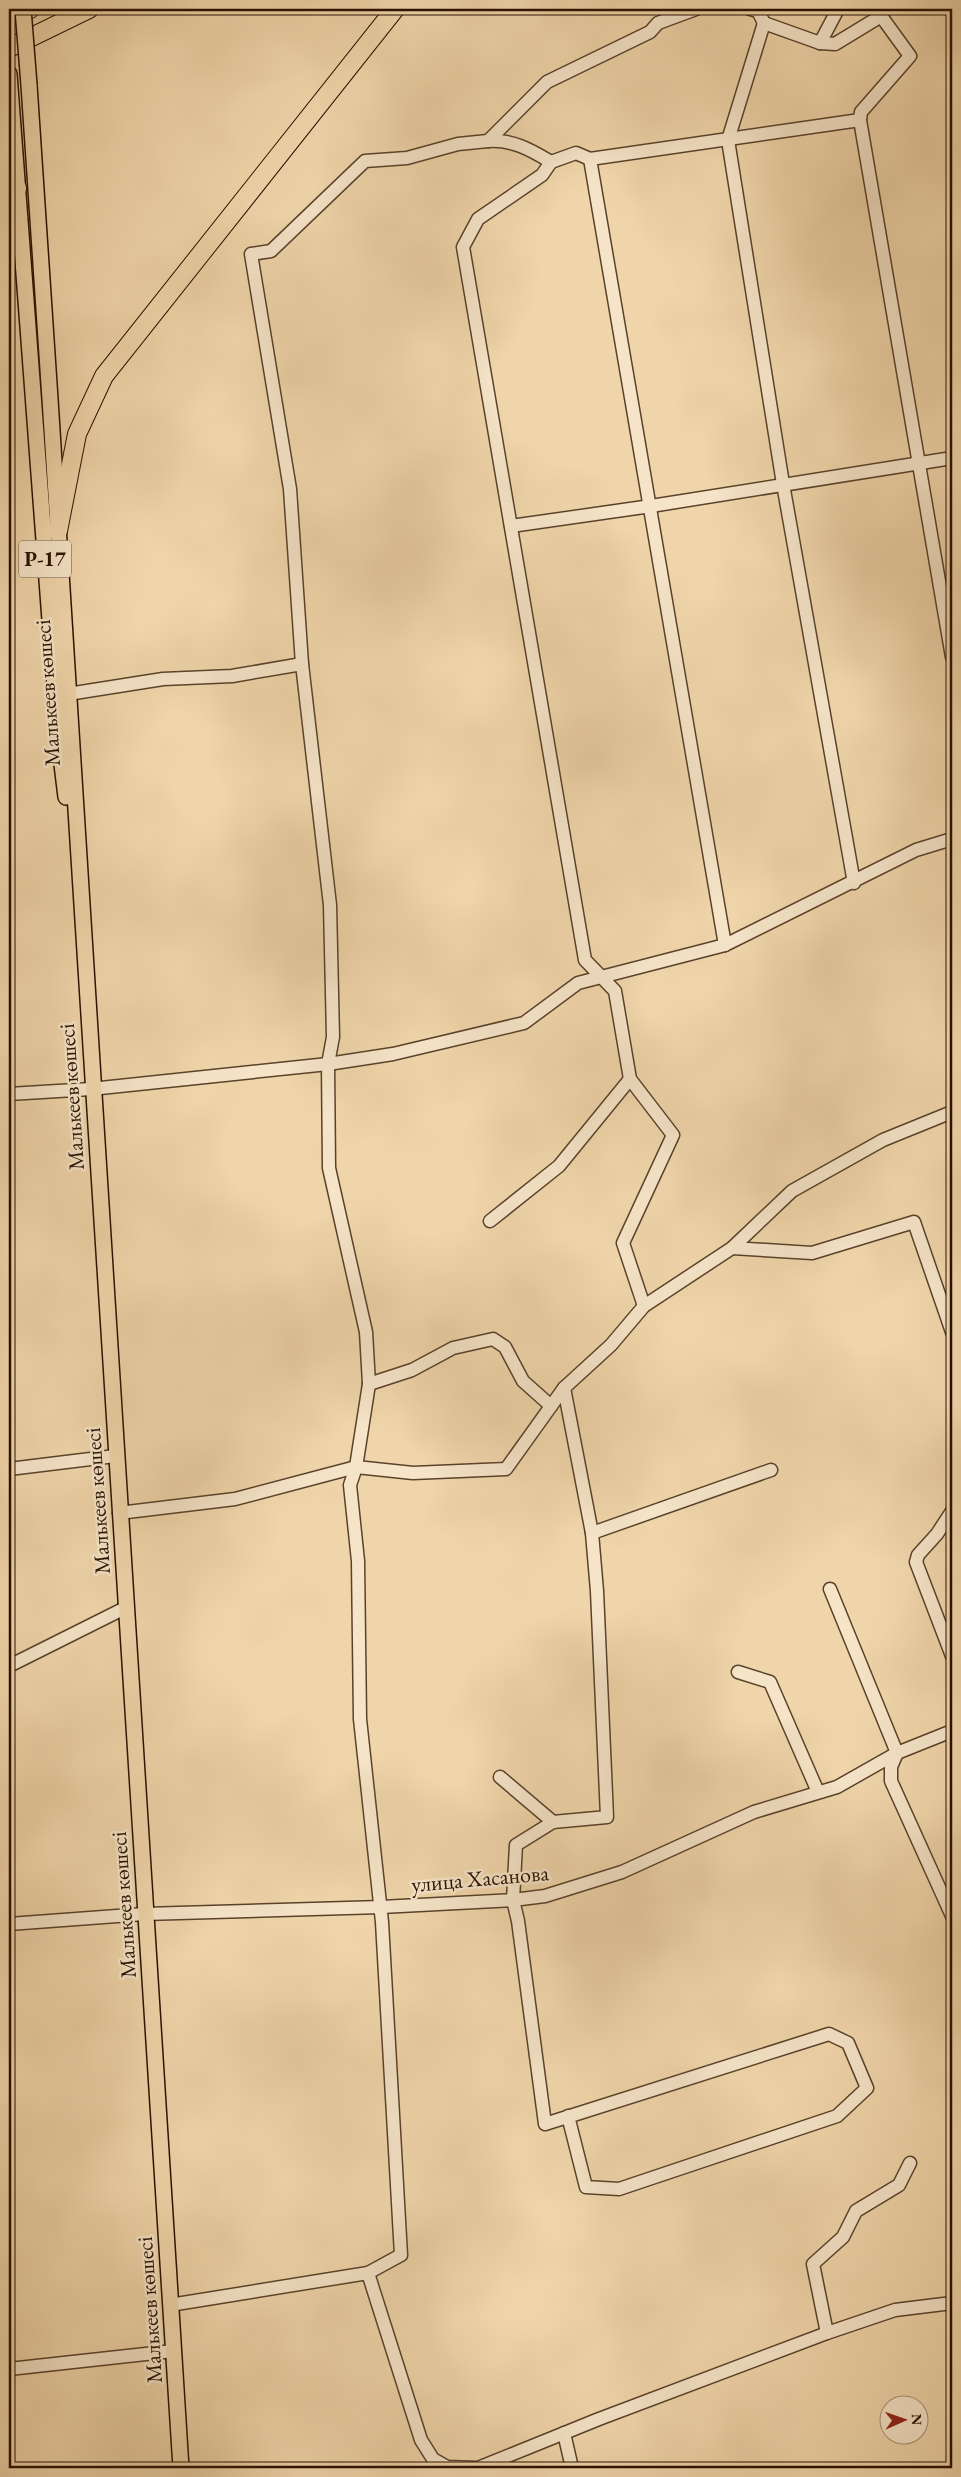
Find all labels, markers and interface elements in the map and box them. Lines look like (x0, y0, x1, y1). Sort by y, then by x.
road number: P-17 (19, 540, 71, 578)
street label: Малькеев көшесі (28, 619, 67, 767)
street label: Малькеев көшесі (52, 1023, 91, 1171)
street label: Малькеев көшесі (78, 1427, 117, 1575)
street label: Малькеев көшесі (104, 1831, 143, 1979)
street label: улица Хасанова (410, 1858, 550, 1899)
street label: Малькеев көшесі (130, 2236, 169, 2384)
north arrow (878, 2394, 928, 2444)
text: N (908, 2414, 926, 2426)

